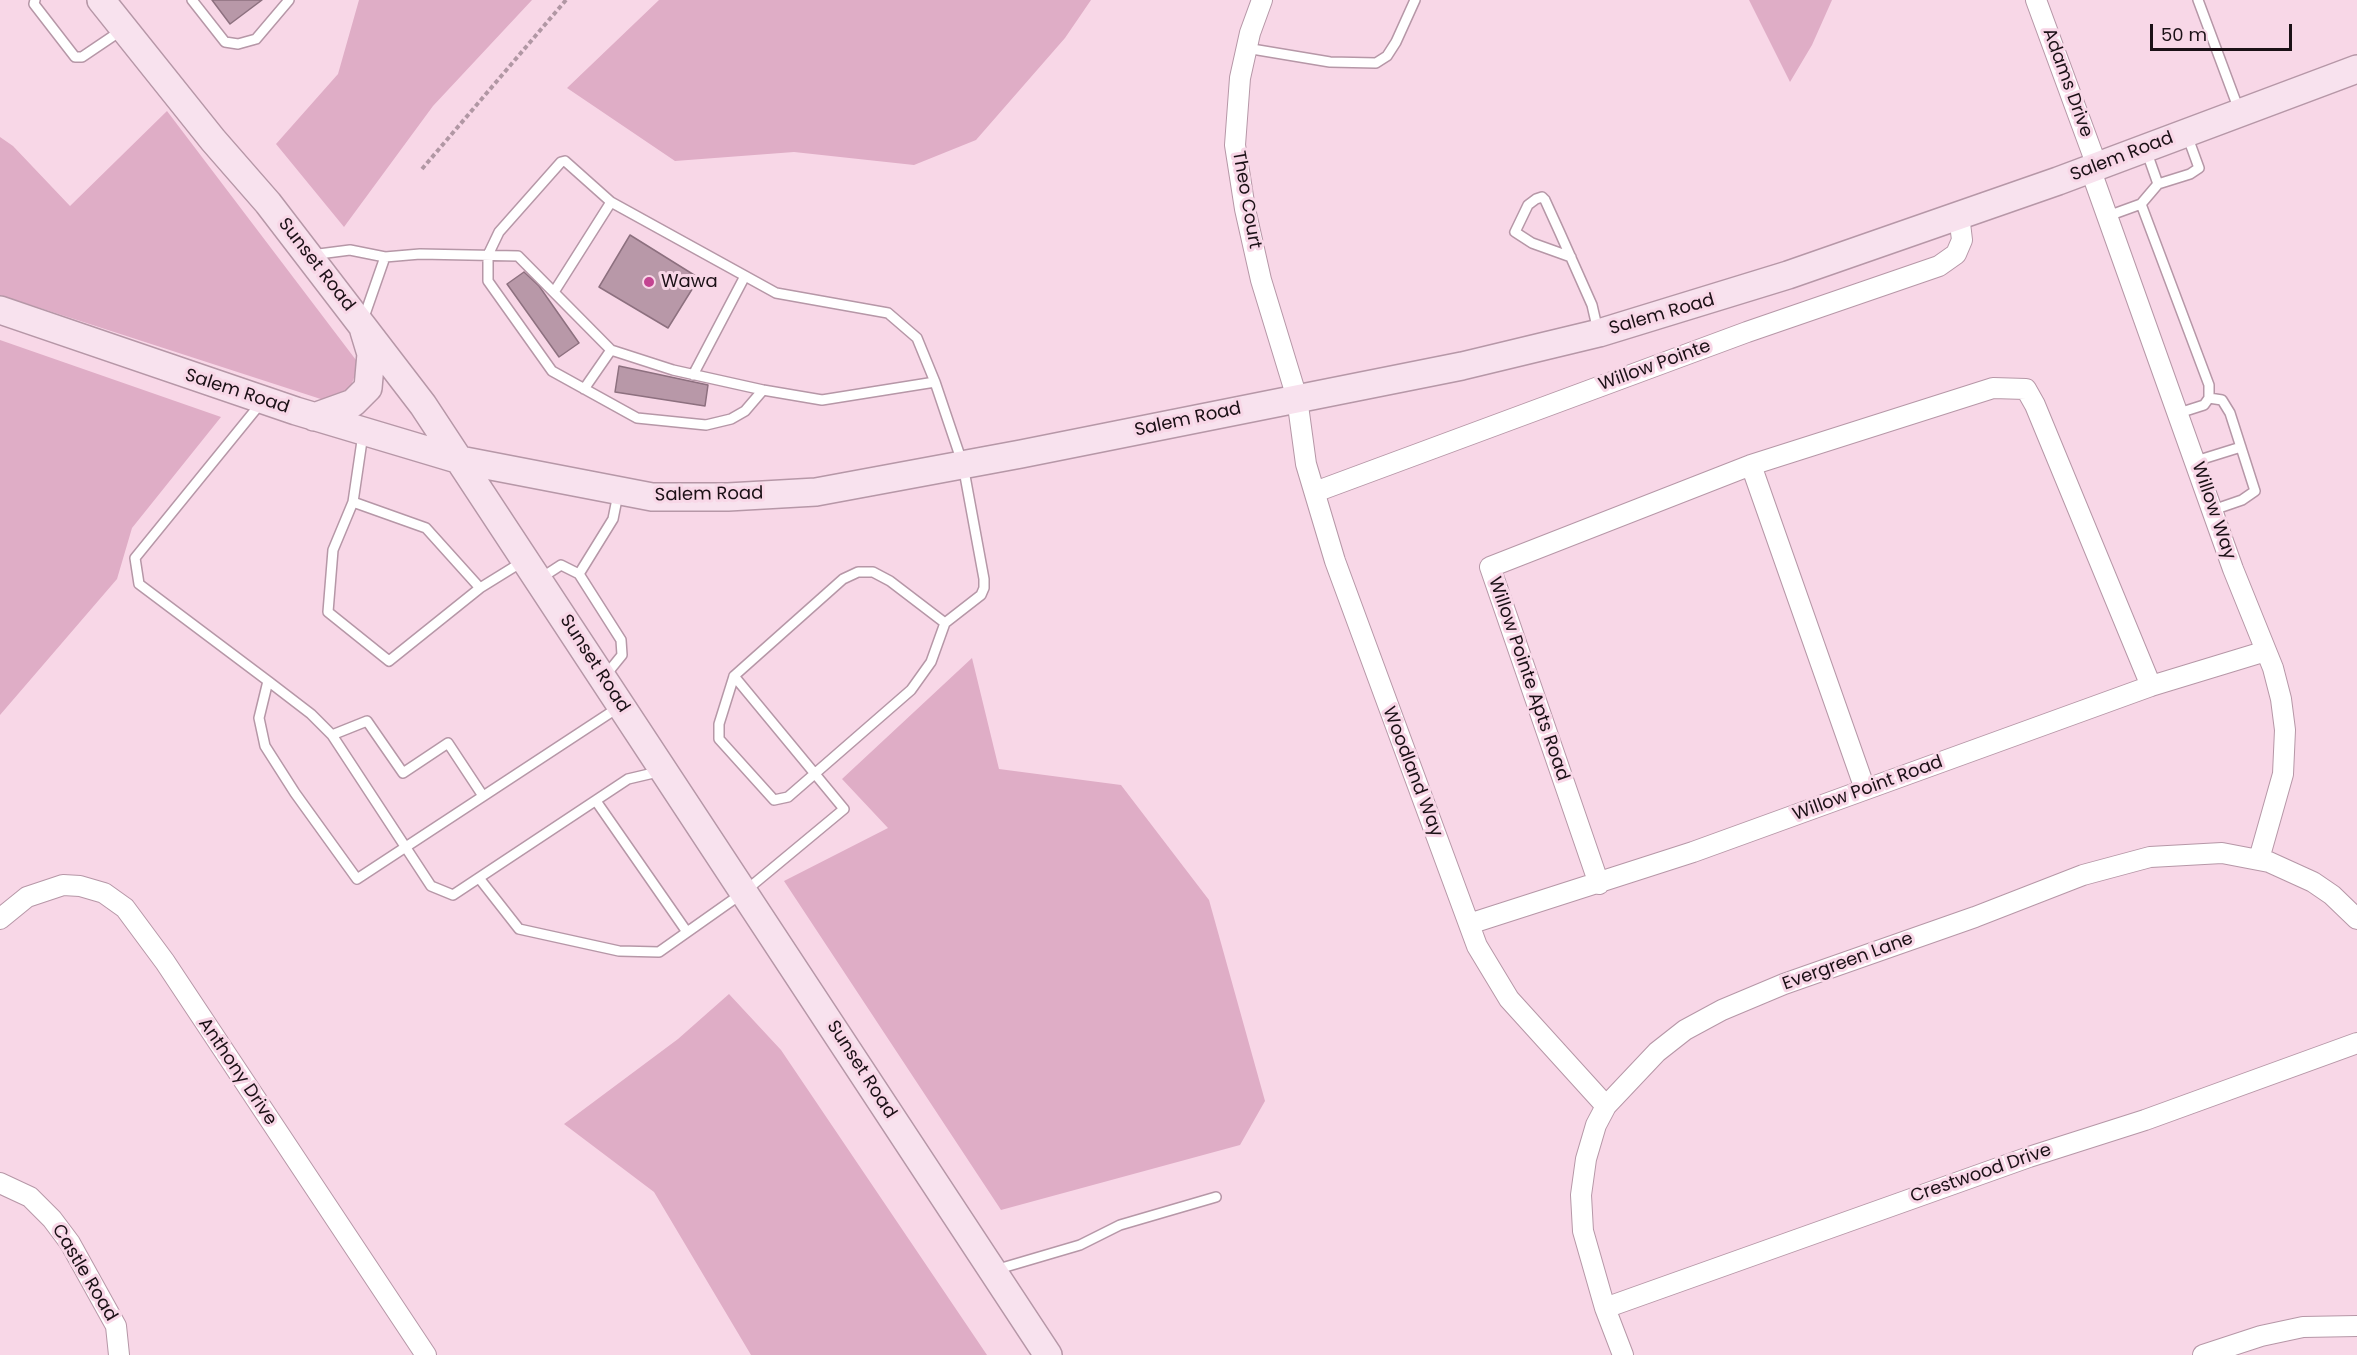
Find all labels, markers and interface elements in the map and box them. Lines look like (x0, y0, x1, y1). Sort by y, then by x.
scale bar (2153, 12, 2296, 50)
text: 50 m (2161, 22, 2207, 47)
street label: Adams Drive (2037, 26, 2097, 140)
street label: Salem Road (2067, 127, 2177, 187)
street label: Theo Court (1227, 149, 1265, 251)
street label: Sunset Road (273, 214, 359, 316)
place label: Wawa (661, 271, 718, 293)
marker: Wawa (642, 275, 656, 289)
street label: Salem Road (1607, 290, 1717, 340)
street label: Willow Pointe (1596, 336, 1714, 396)
street label: Salem Road (182, 365, 292, 419)
street label: Salem Road (1133, 398, 1243, 442)
street label: Willow Way (2186, 459, 2240, 563)
street label: Salem Road (655, 483, 763, 507)
street label: Willow Pointe Apts Road (1483, 574, 1573, 784)
street label: Sunset Road (554, 611, 634, 717)
street label: Woodland Way (1377, 704, 1447, 840)
street label: Willow Point Road (1790, 752, 1946, 826)
street label: Evergreen Lane (1780, 928, 1916, 996)
street label: Anthony Drive (193, 1014, 281, 1130)
street label: Sunset Road (821, 1017, 901, 1123)
street label: Crestwood Drive (1908, 1140, 2054, 1208)
street label: Castle Road (47, 1221, 121, 1325)

